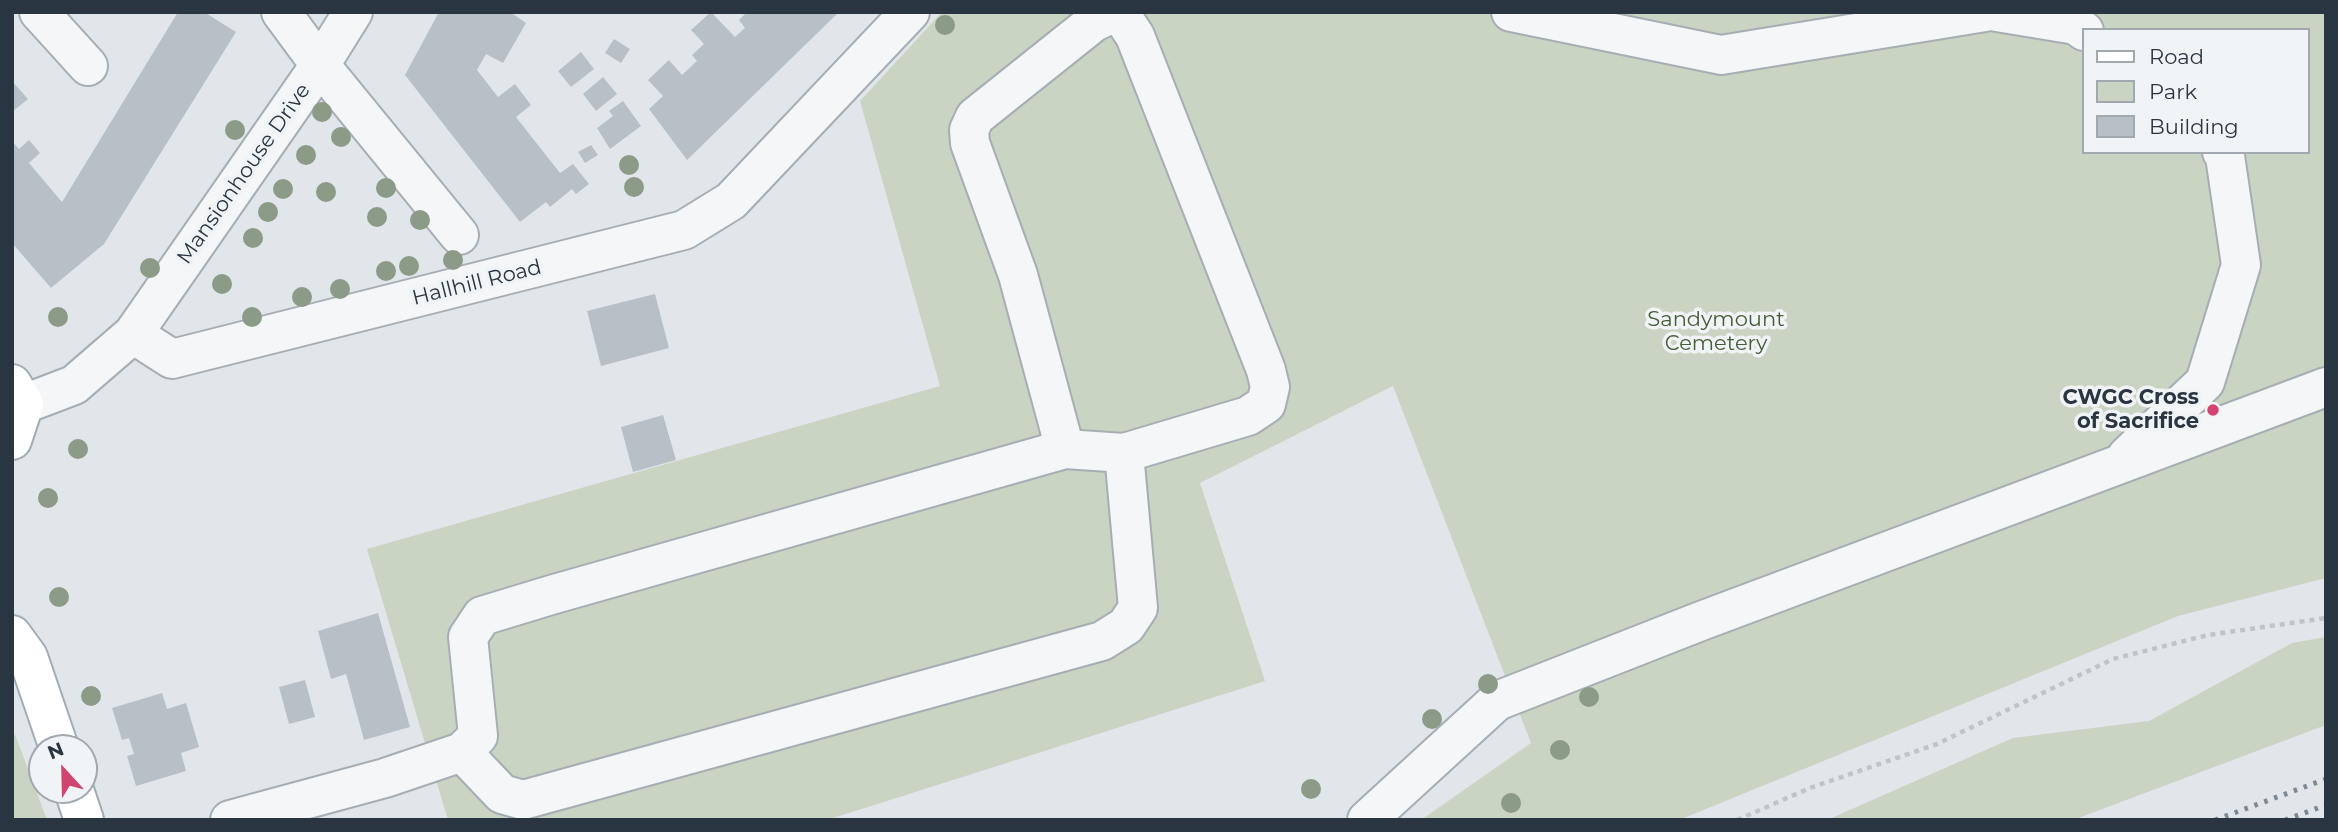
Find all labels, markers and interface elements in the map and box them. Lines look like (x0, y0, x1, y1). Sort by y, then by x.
legend (2082, 28, 2310, 154)
text: Road (2149, 44, 2204, 69)
street label: Mansionhouse Drive (172, 79, 316, 269)
text: Park (2149, 79, 2197, 104)
text: Building (2149, 114, 2239, 139)
street label: Hallhill Road (410, 255, 544, 311)
park label: Sandymount Cemetery (1647, 307, 1785, 357)
place label: CWGC Cross of Sacrifice (2062, 385, 2199, 435)
marker: CWGC Cross of Sacrifice (2205, 402, 2221, 418)
north arrow (28, 734, 98, 804)
text: N (44, 737, 67, 764)

